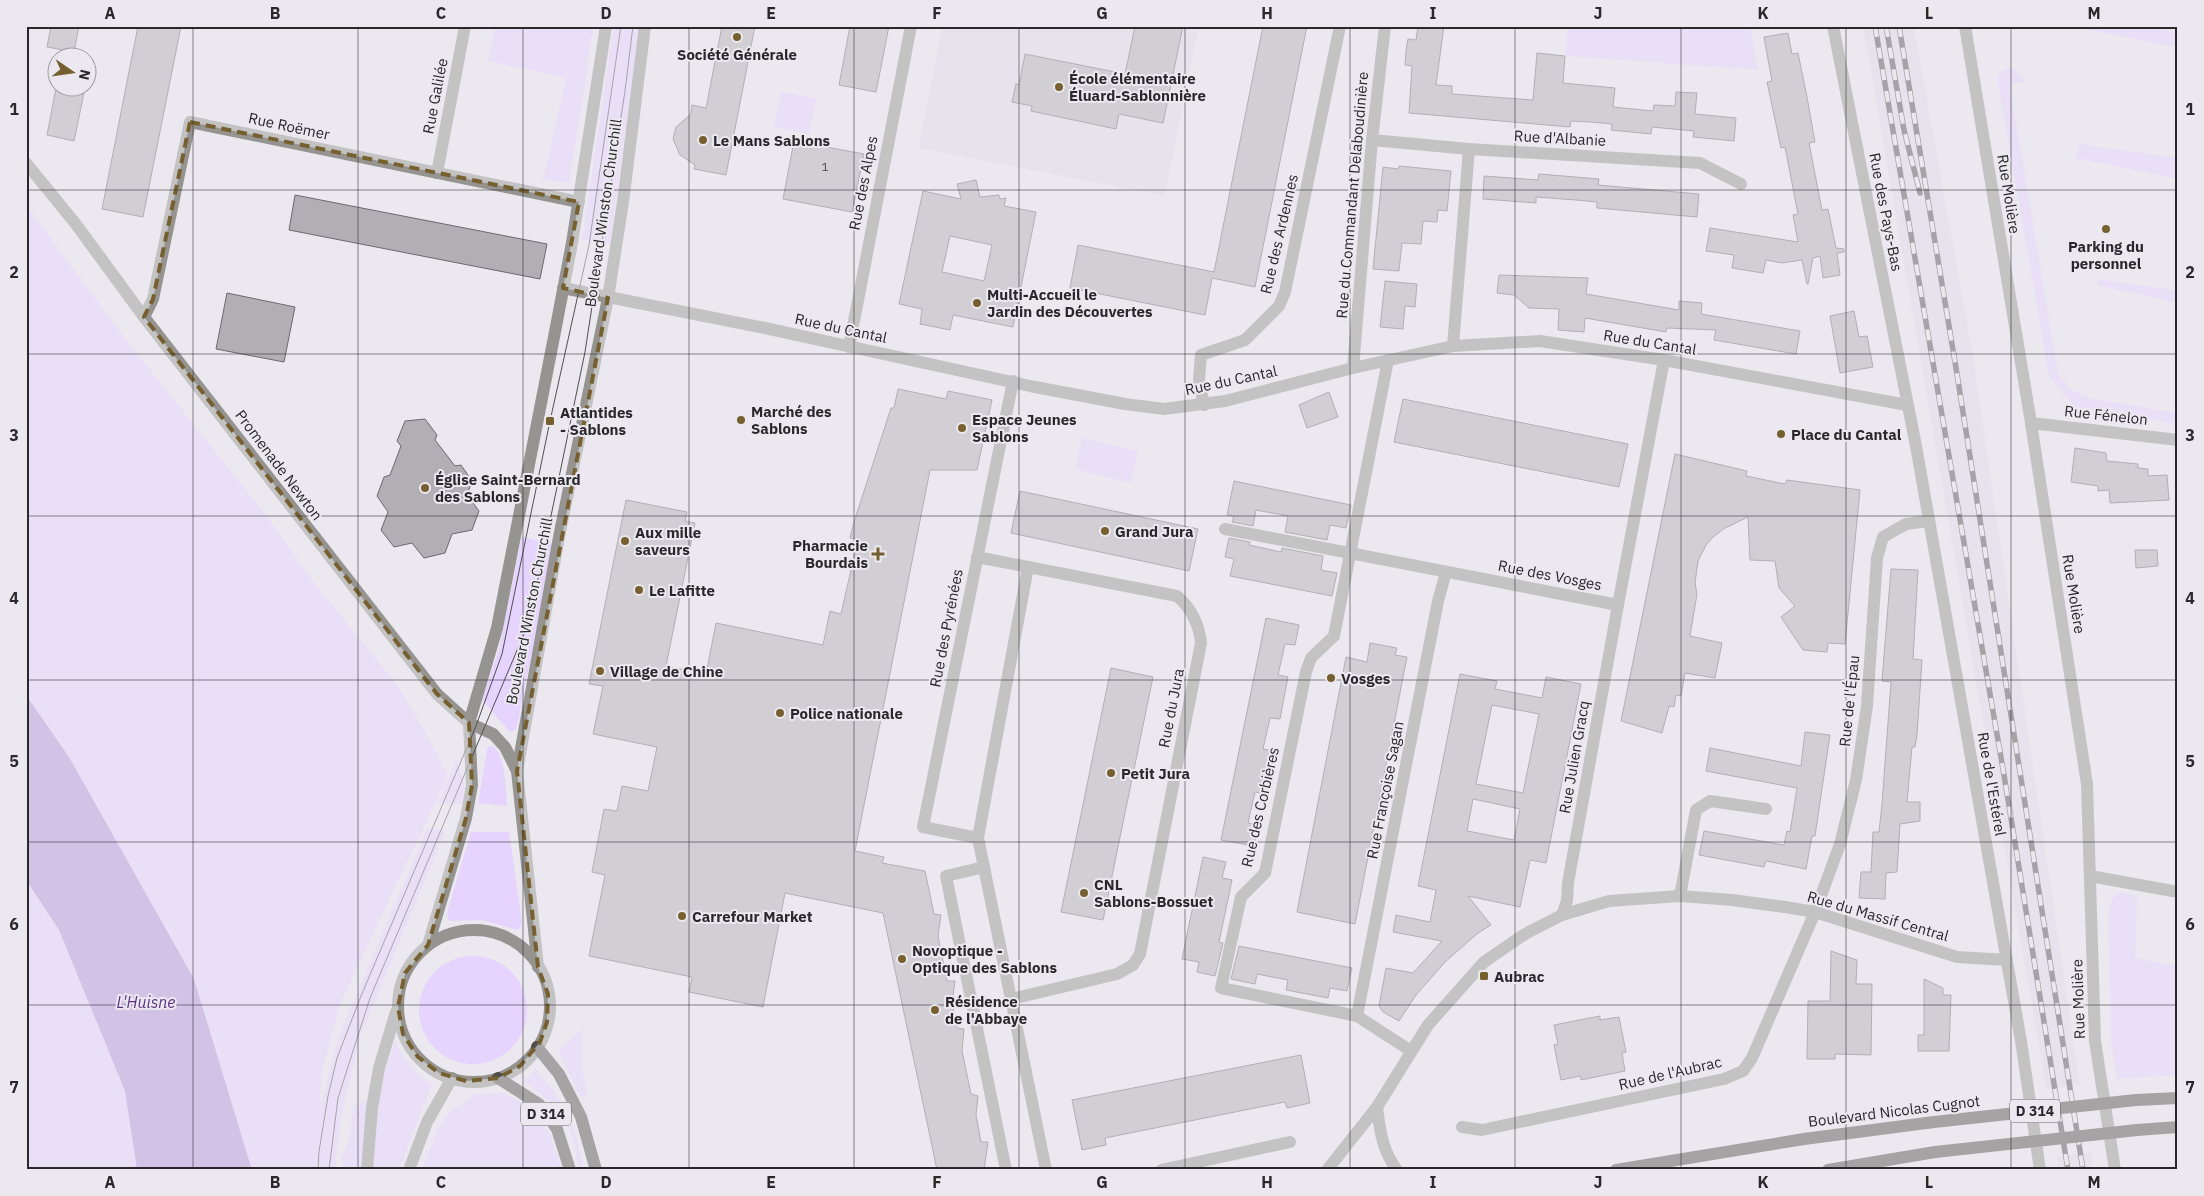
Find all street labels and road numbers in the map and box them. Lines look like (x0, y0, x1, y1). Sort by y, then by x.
street label: Rue Galilée (418, 57, 452, 135)
street label: Rue du Commandant Delaboudinière (1332, 71, 1372, 319)
street label: Rue Roëmer (247, 108, 332, 144)
street label: Boulevard Winston Churchill (580, 118, 626, 308)
street label: Rue d'Albanie (1513, 126, 1607, 150)
street label: Rue des Alpes (845, 134, 881, 232)
street label: Rue des Pays-Bas (1865, 151, 1907, 273)
street label: Rue Molière (1993, 153, 2025, 235)
street label: Rue des Ardennes (1256, 172, 1302, 296)
street label: Rue du Cantal (793, 309, 889, 347)
street label: Rue du Cantal (1602, 325, 1698, 359)
street label: Rue du Cantal (1183, 361, 1279, 399)
street label: Rue Fénelon (2063, 401, 2149, 429)
street label: Promenade Newton (231, 406, 327, 524)
street label: Boulevard Winston Churchill (502, 516, 556, 706)
street label: Rue Molière (2058, 553, 2090, 635)
street label: Rue des Vosges (1497, 556, 1603, 594)
street label: Rue des Pyrénées (925, 567, 967, 689)
street label: Rue de l'Épau (1835, 654, 1863, 748)
street label: Rue du Jura (1154, 667, 1188, 749)
street label: Rue Julien Gracq (1555, 699, 1593, 815)
street label: Rue Françoise Sagan (1362, 720, 1408, 860)
street label: Rue de l'Estérel (1974, 731, 2010, 837)
street label: Rue des Corbières (1237, 745, 1283, 869)
street label: Rue du Massif Central (1805, 887, 1951, 945)
street label: Rue Molière (2067, 959, 2089, 1039)
street label: Rue de l'Aubrac (1617, 1052, 1724, 1094)
street label: Boulevard Nicolas Cugnot (1807, 1091, 1981, 1131)
road number: D 314 (2010, 1100, 2060, 1122)
road number: D 314 (521, 1102, 571, 1126)

